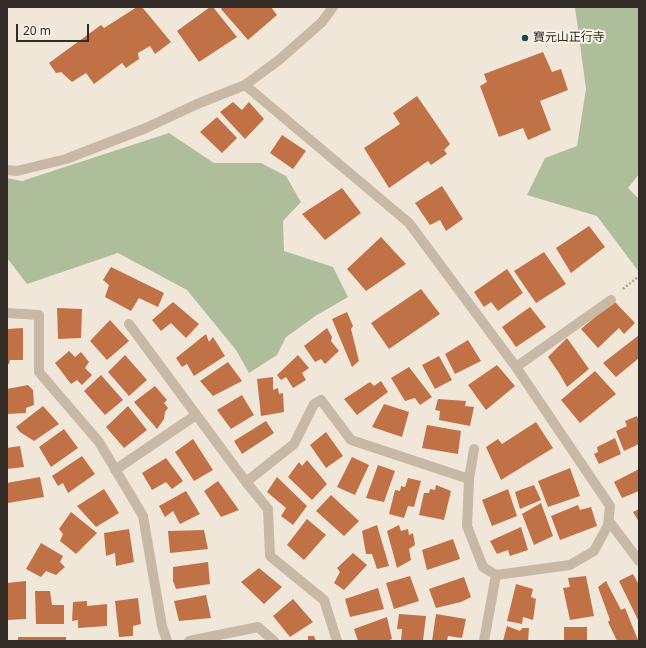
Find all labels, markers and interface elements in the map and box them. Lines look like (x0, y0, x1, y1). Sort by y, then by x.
scale bar (18, 16, 91, 42)
text: 20 m (23, 22, 51, 39)
place label: 寶元山正行寺 (533, 31, 605, 45)
marker: 寶元山正行寺 (520, 33, 530, 43)

